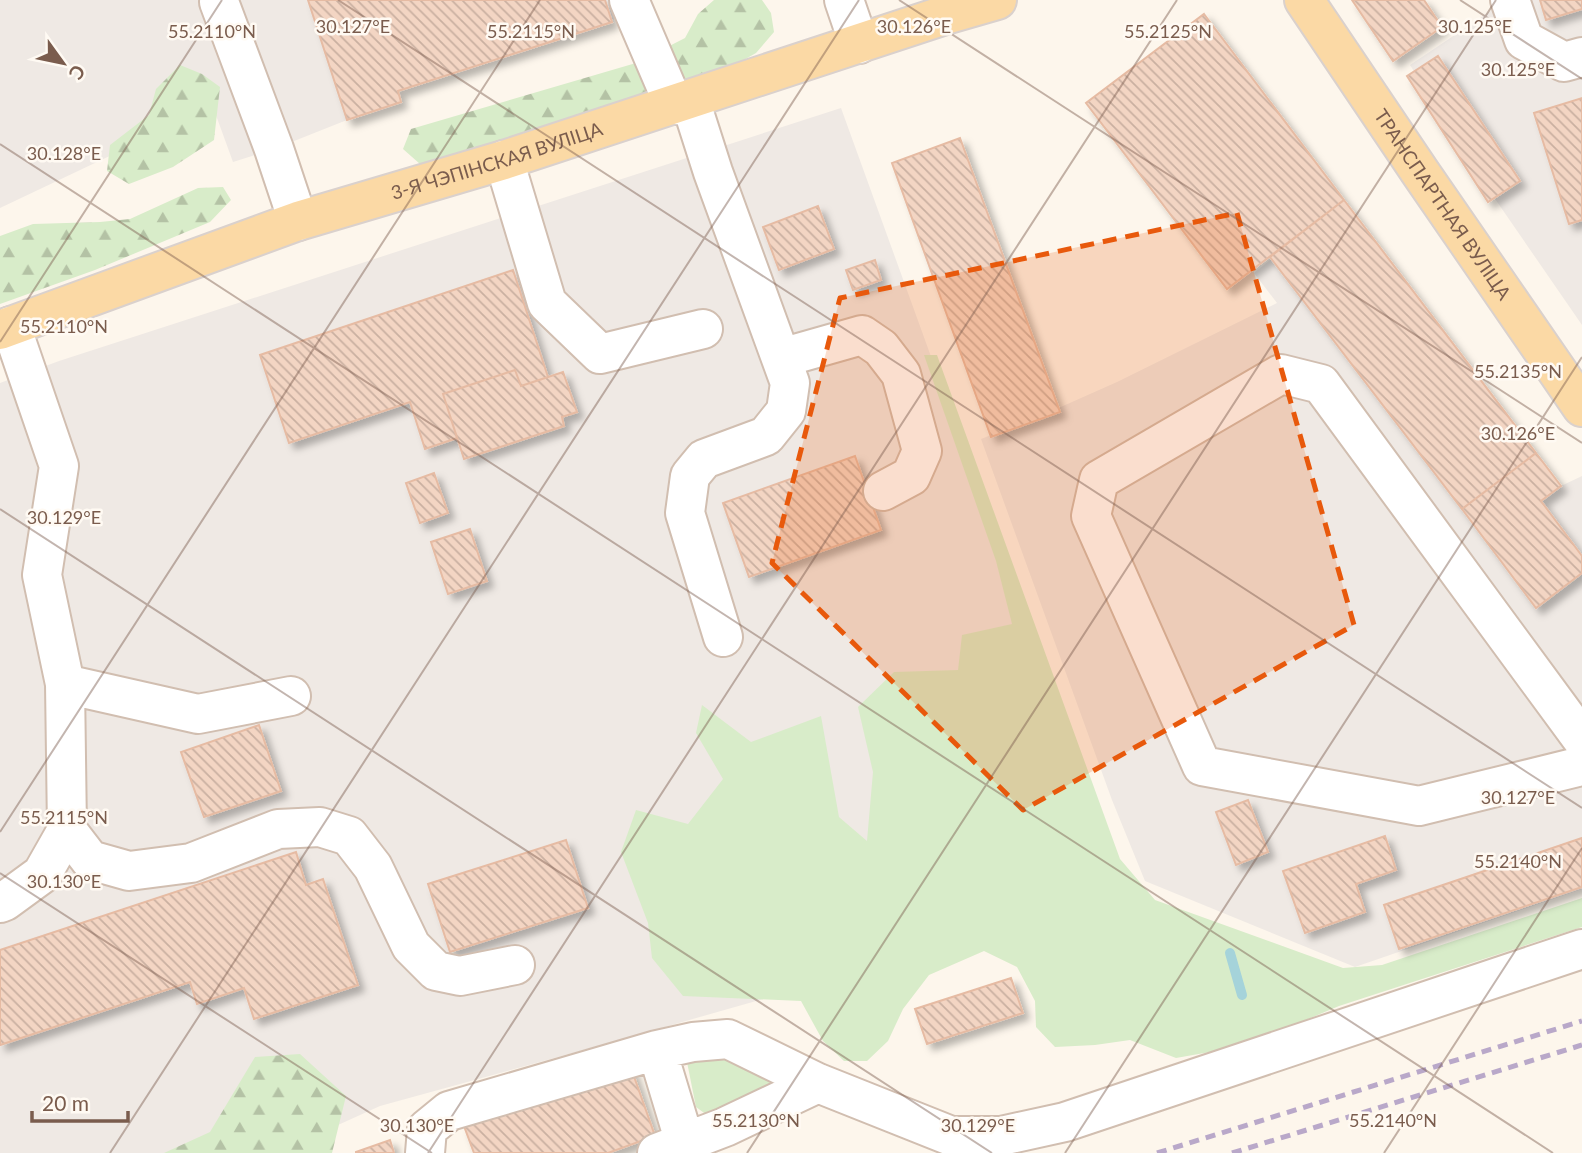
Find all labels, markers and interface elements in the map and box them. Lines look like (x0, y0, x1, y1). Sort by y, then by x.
text: 30.127°E (316, 15, 390, 37)
text: 30.126°E (877, 15, 951, 37)
text: 30.125°E (1438, 15, 1512, 37)
text: 55.2110°N (168, 20, 256, 42)
text: 55.2115°N (487, 20, 575, 42)
text: 55.2125°N (1124, 20, 1212, 42)
north arrow (28, 28, 98, 98)
text: 30.125°E (1481, 58, 1555, 80)
text: С (64, 61, 91, 84)
street label: ТРАНСПАРТНАЯ ВУЛІЦА (1370, 104, 1516, 304)
street label: 3-Я ЧЭПІНСКАЯ ВУЛІЦА (388, 116, 605, 204)
text: 30.128°E (27, 142, 101, 164)
text: 55.2110°N (20, 315, 108, 337)
text: 55.2135°N (1474, 360, 1562, 382)
text: 30.126°E (1481, 422, 1555, 444)
text: 30.129°E (27, 506, 101, 528)
text: 30.127°E (1481, 786, 1555, 808)
text: 55.2115°N (20, 806, 108, 828)
text: 55.2140°N (1474, 850, 1562, 872)
text: 30.130°E (27, 870, 101, 892)
scale bar (32, 1080, 128, 1124)
text: 20 m (42, 1090, 89, 1115)
text: 55.2130°N (712, 1109, 800, 1131)
text: 55.2140°N (1349, 1109, 1437, 1131)
text: 30.130°E (380, 1114, 454, 1136)
text: 30.129°E (941, 1114, 1015, 1136)

